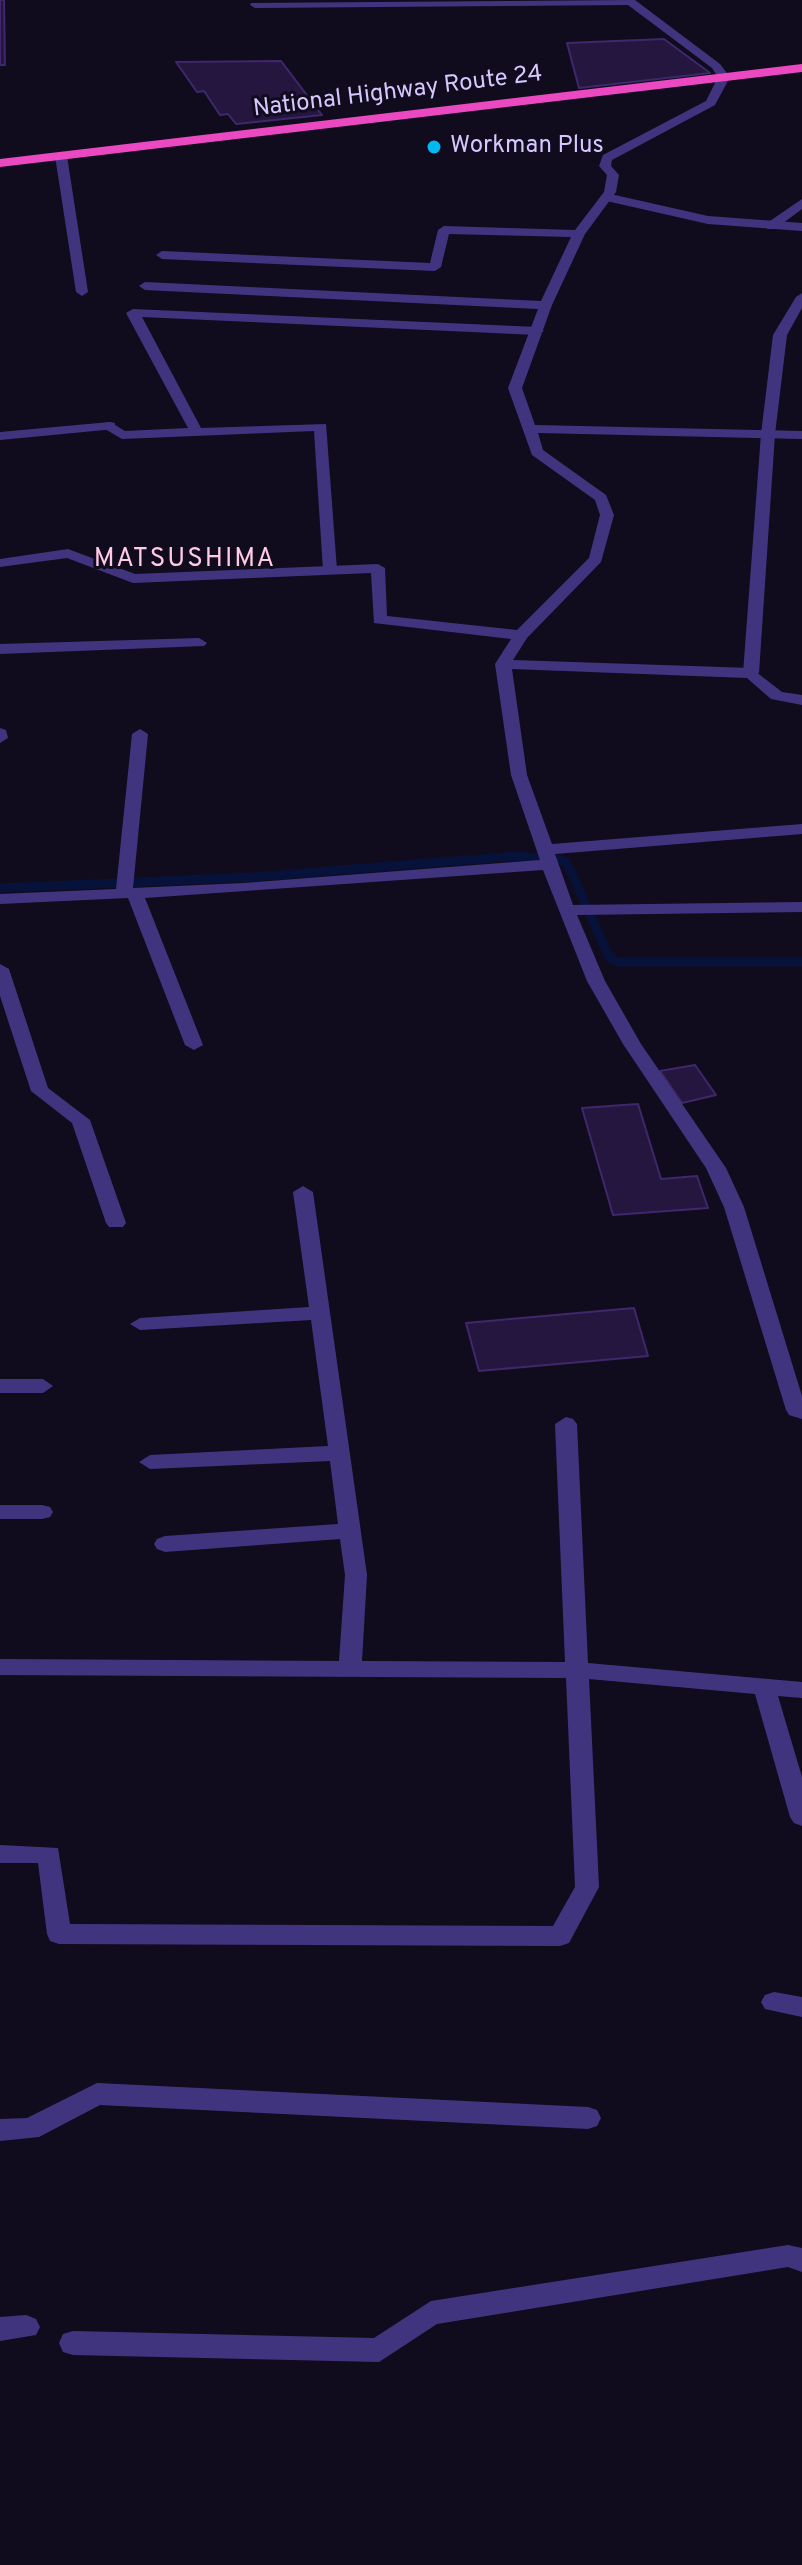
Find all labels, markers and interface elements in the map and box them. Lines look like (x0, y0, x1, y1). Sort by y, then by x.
street label: National Highway Route 24 (252, 61, 544, 125)
place label: Workman Plus (450, 133, 604, 161)
marker: Workman Plus (425, 138, 443, 156)
district label: MATSUSHIMA (94, 545, 276, 577)

